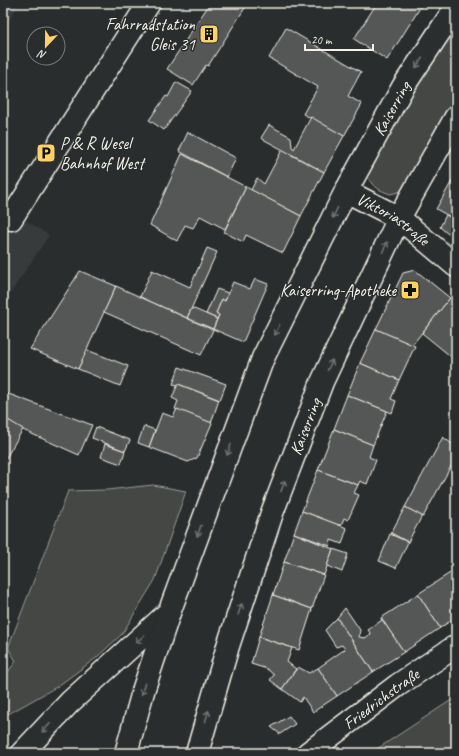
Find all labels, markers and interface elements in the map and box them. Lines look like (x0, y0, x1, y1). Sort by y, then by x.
place label: Fahrradstation Gleis 31 (106, 14, 196, 55)
building icon: Fahrradstation Gleis 31 (198, 23, 220, 45)
north arrow (26, 26, 66, 66)
scale bar (305, 26, 373, 52)
text: 20 m (311, 32, 333, 48)
text: N (34, 47, 48, 63)
one-way arrow (414, 57, 422, 69)
street label: Kaiserring (368, 75, 416, 139)
place label: P & R Wesel Bahnhof West (60, 133, 146, 174)
parking icon: P & R Wesel Bahnhof West (35, 142, 57, 164)
street label: Viktoriastraße (353, 188, 435, 251)
one-way arrow (331, 207, 338, 219)
one-way arrow (382, 242, 389, 254)
pharmacy icon: Kaiserring-Apotheke (399, 279, 421, 301)
place label: Kaiserring-Apotheke (280, 280, 397, 301)
one-way arrow (273, 323, 280, 335)
one-way arrow (327, 359, 334, 371)
street label: Kaiserring (285, 393, 326, 458)
one-way arrow (224, 444, 232, 456)
one-way arrow (279, 480, 287, 492)
one-way arrow (195, 524, 203, 536)
one-way arrow (237, 603, 244, 616)
one-way arrow (135, 634, 145, 643)
street label: Friedrichstraße (339, 663, 424, 734)
one-way arrow (139, 683, 146, 696)
one-way arrow (204, 709, 212, 722)
one-way arrow (41, 723, 50, 733)

